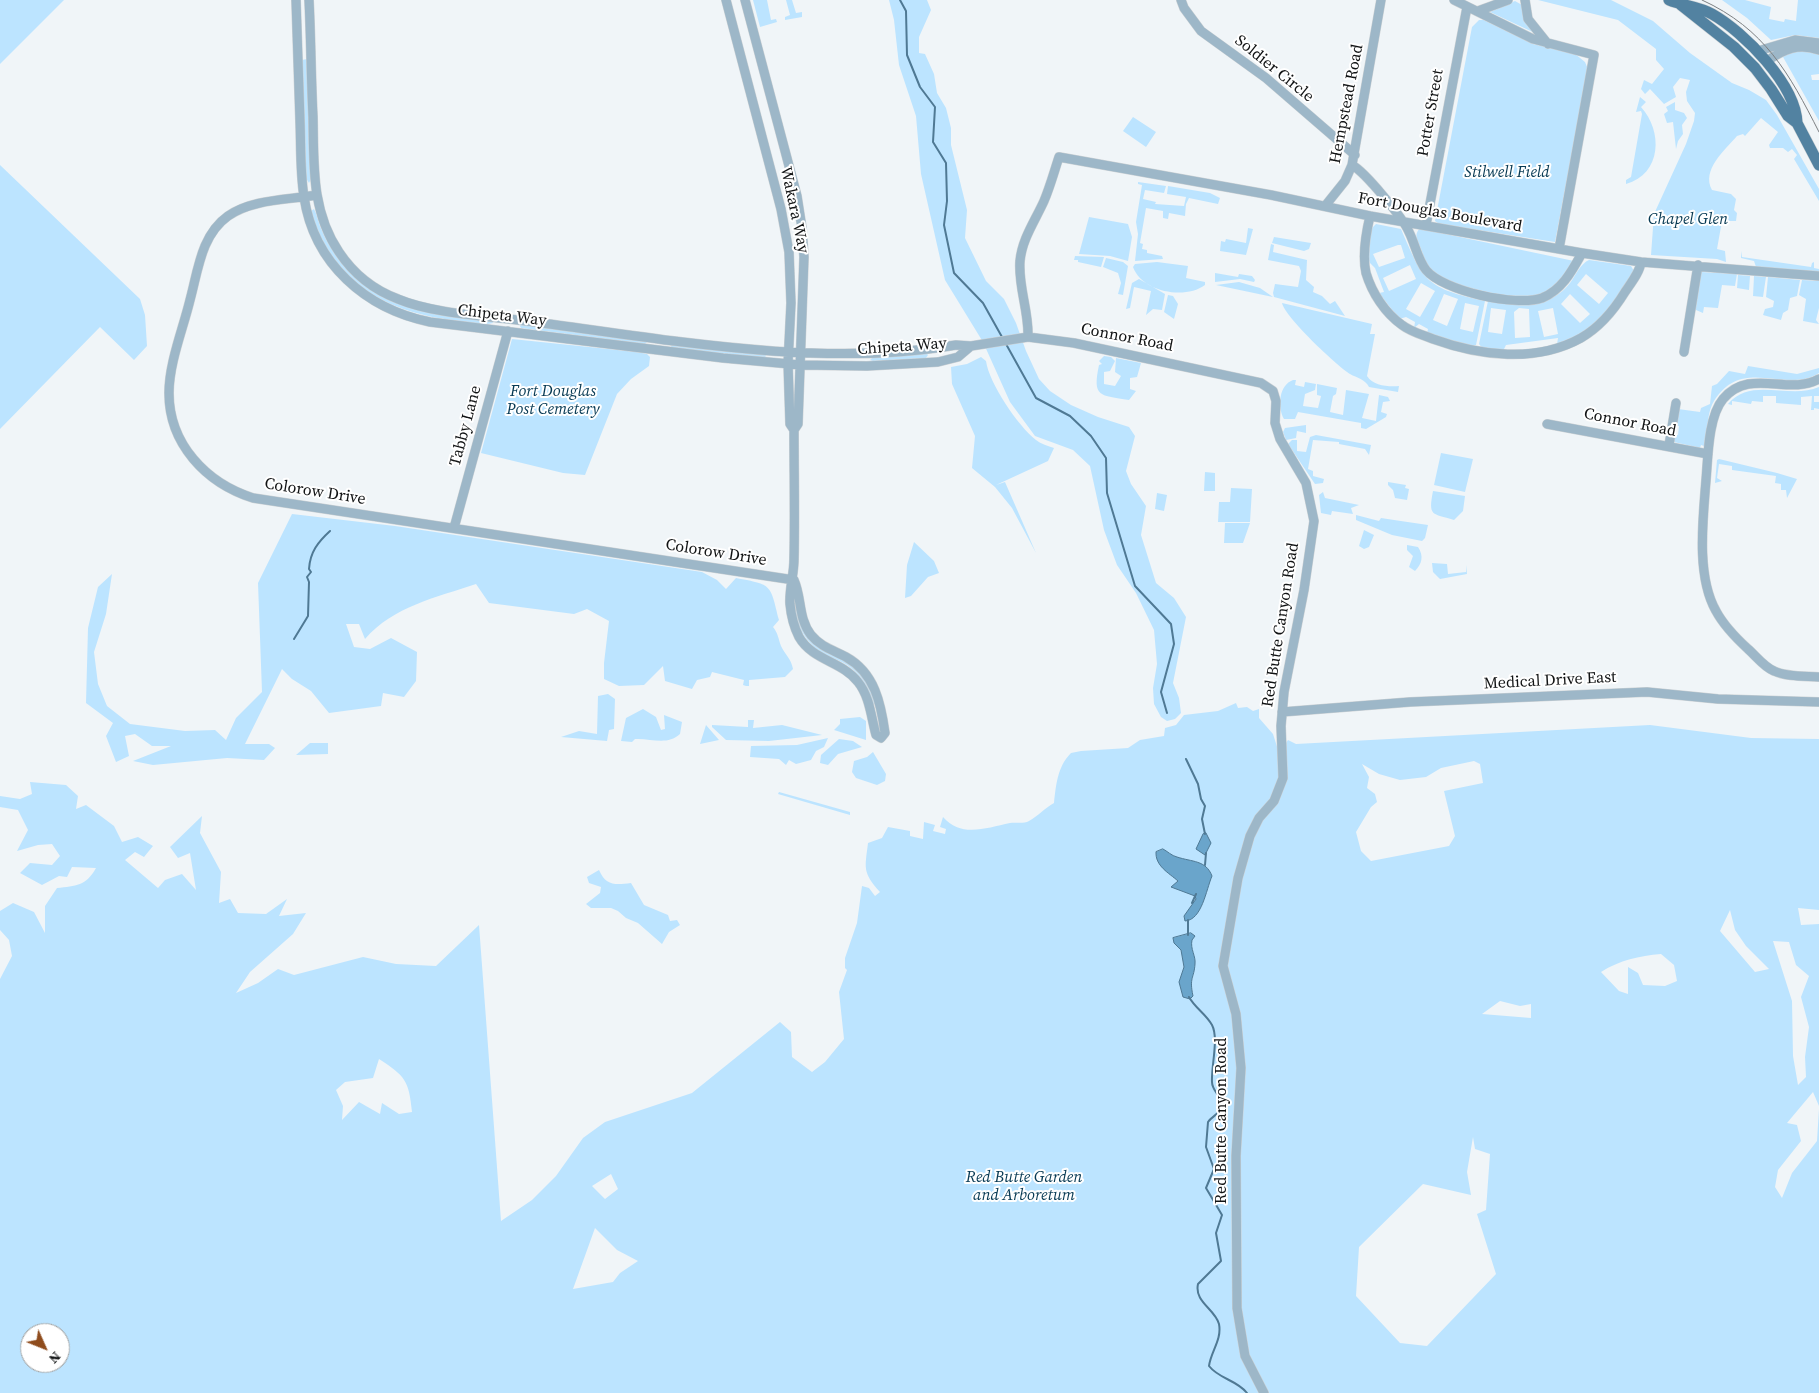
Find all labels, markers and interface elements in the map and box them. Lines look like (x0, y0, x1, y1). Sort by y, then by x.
street label: Soldier Circle (1231, 31, 1317, 107)
street label: Hempstead Road (1326, 43, 1368, 165)
street label: Potter Street (1414, 68, 1448, 158)
park label: Stilwell Field (1464, 163, 1550, 183)
street label: Wakara Way (775, 165, 813, 255)
street label: Fort Douglas Boulevard (1356, 189, 1524, 237)
park label: Chapel Glen (1648, 210, 1728, 230)
street label: Chipeta Way (456, 301, 548, 331)
street label: Connor Road (1079, 320, 1175, 356)
street label: Chipeta Way (857, 334, 947, 360)
park label: Fort Douglas Post Cemetery (506, 382, 600, 420)
street label: Tabby Lane (446, 384, 486, 468)
street label: Connor Road (1582, 405, 1678, 441)
street label: Colorow Drive (263, 475, 367, 509)
street label: Colorow Drive (664, 536, 768, 570)
street label: Red Butte Canyon Road (1259, 541, 1303, 709)
street label: Medical Drive East (1483, 668, 1617, 694)
street label: Red Butte Canyon Road (1212, 1038, 1232, 1204)
park label: Red Butte Garden and Arboretum (966, 1168, 1082, 1206)
north arrow (20, 1323, 70, 1373)
text: N (44, 1347, 66, 1368)

